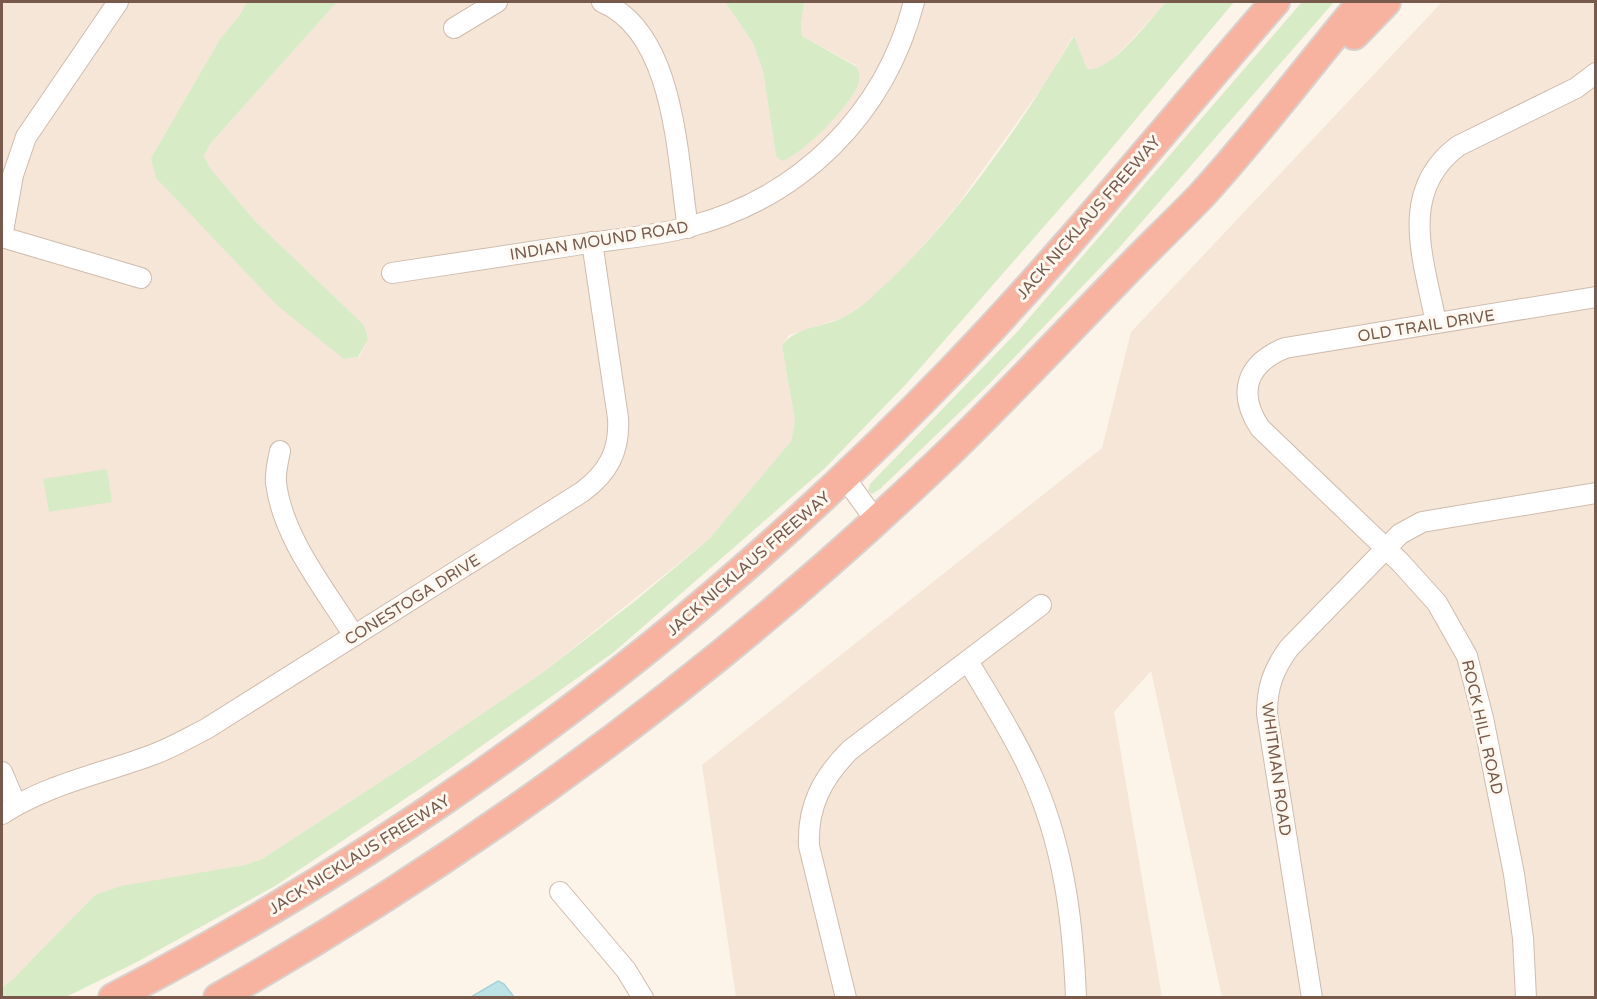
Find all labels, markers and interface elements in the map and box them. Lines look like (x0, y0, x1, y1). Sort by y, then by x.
street label: JACK NICKLAUS FREEWAY (1012, 132, 1165, 303)
street label: INDIAN MOUND ROAD (508, 217, 690, 265)
street label: OLD TRAIL DRIVE (1356, 305, 1496, 347)
street label: JACK NICKLAUS FREEWAY (663, 487, 834, 640)
street label: CONESTOGA DRIVE (341, 550, 484, 650)
street label: ROCK HILL ROAD (1457, 658, 1507, 797)
street label: WHITMAN ROAD (1257, 701, 1295, 837)
street label: JACK NICKLAUS FREEWAY (265, 791, 454, 919)

